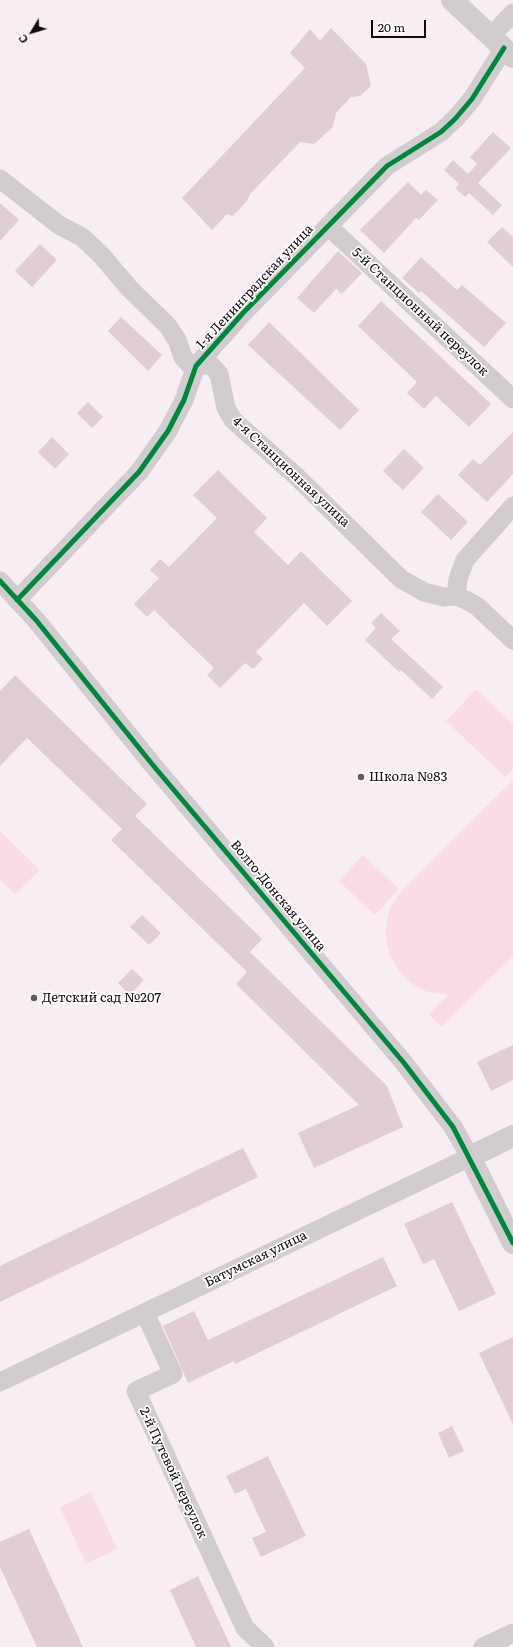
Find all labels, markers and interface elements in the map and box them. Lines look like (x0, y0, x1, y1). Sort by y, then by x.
north arrow (12, 12, 52, 52)
scale bar (373, 12, 428, 38)
text: 20 m (378, 18, 405, 36)
text: С (14, 31, 31, 47)
street label: 1-я Ленинградская улица (193, 222, 317, 352)
street label: 5-й Станционный переулок (349, 245, 491, 379)
street label: 4-я Станционная улица (229, 414, 353, 530)
place label: Школа №83 (369, 769, 447, 785)
marker: Школа №83 (356, 772, 366, 782)
street label: Волго-Донская улица (227, 837, 329, 955)
place label: Детский сад №207 (42, 990, 161, 1006)
marker: Детский сад №207 (29, 993, 39, 1003)
street label: Батумская улица (202, 1227, 310, 1291)
street label: 2-й Путевой переулок (136, 1405, 210, 1541)

